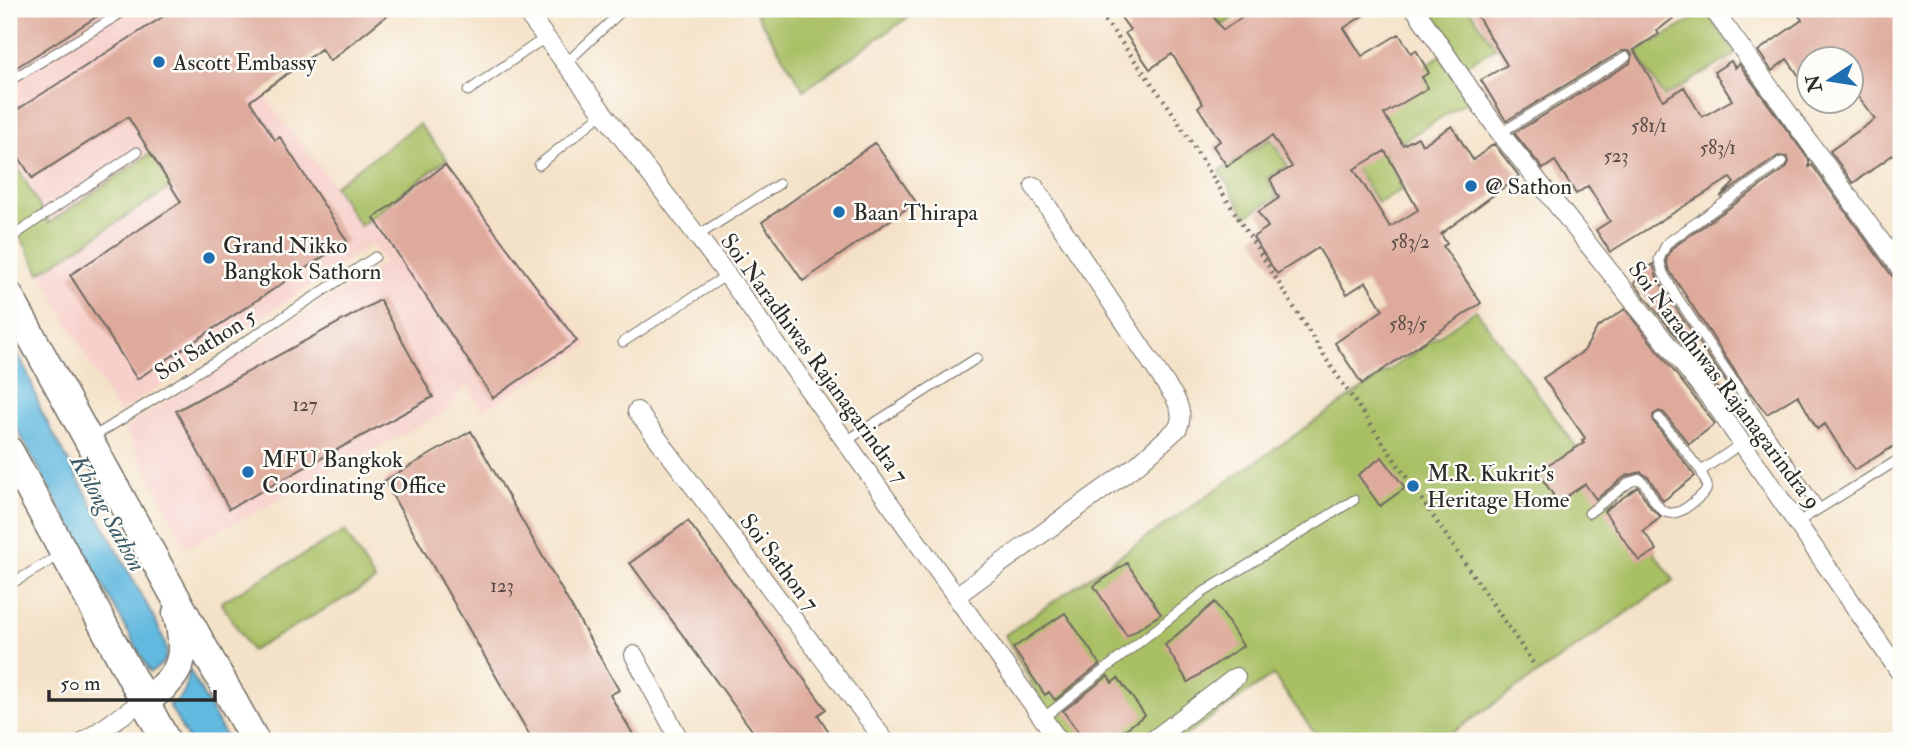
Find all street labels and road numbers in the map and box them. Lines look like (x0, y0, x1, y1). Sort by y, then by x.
street label: Soi Naradhiwas Rajanagarindra 7 (714, 228, 915, 489)
street label: Soi Naradhiwas Rajanagarindra 9 (1622, 256, 1827, 515)
street label: Soi Sathon 5 (149, 302, 261, 387)
street label: Soi Sathon 7 (733, 508, 826, 617)

